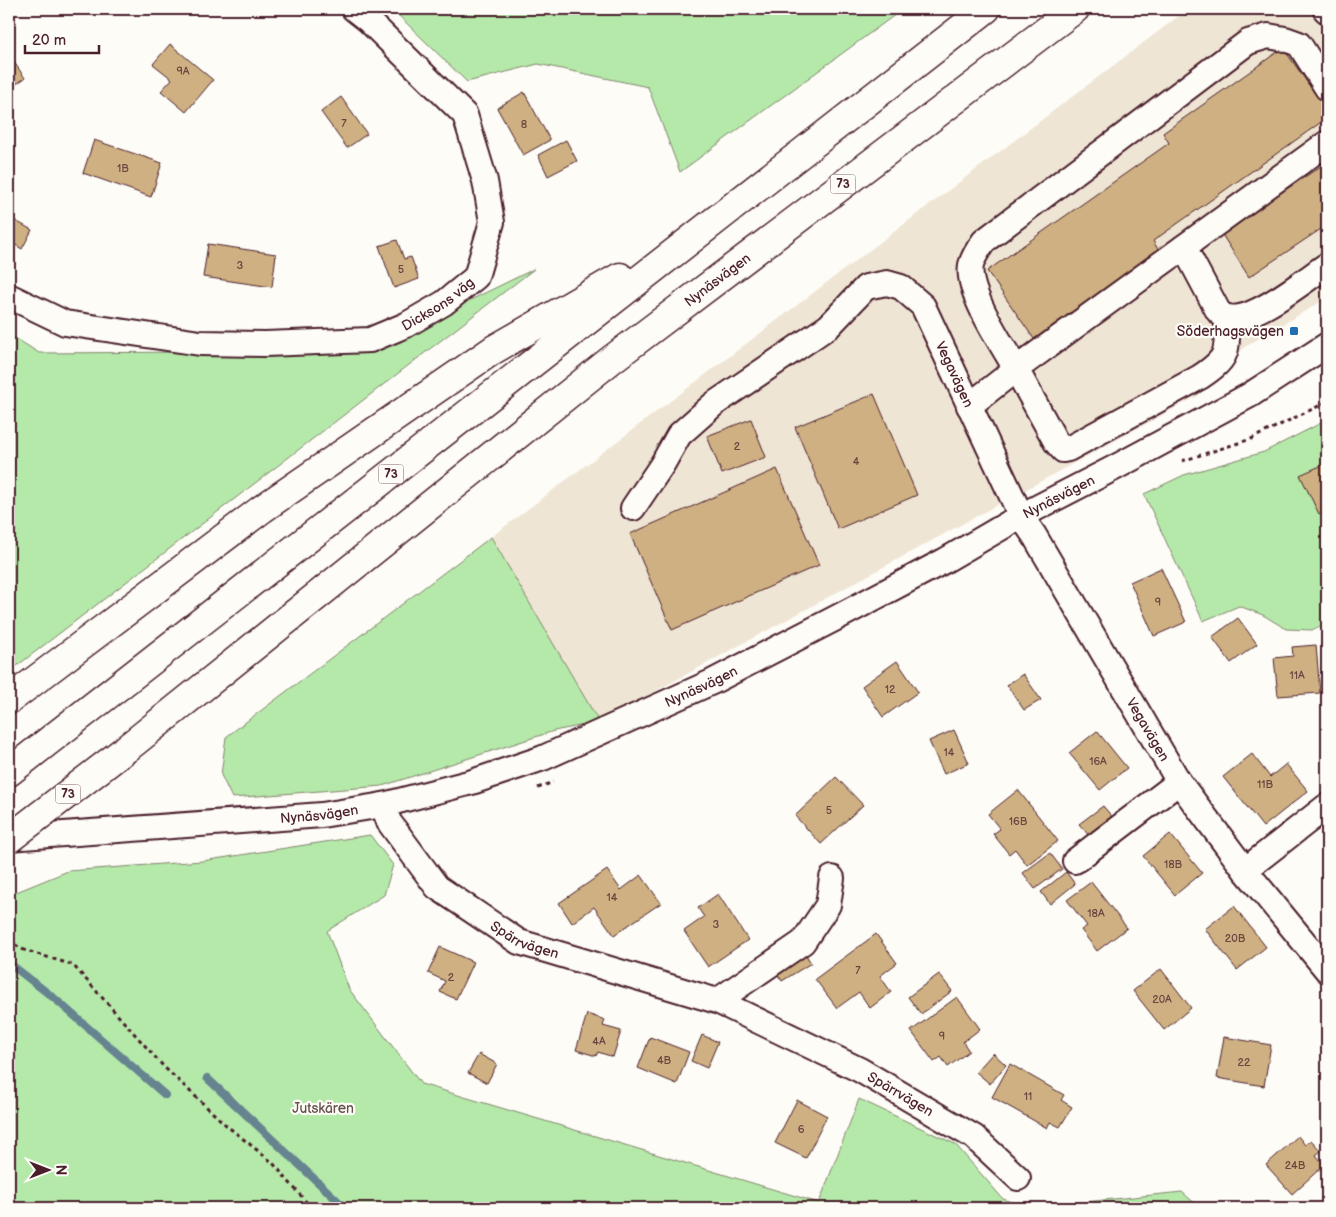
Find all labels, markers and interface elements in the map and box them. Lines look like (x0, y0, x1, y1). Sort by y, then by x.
scale bar (25, 22, 99, 54)
text: 20 m (32, 31, 66, 50)
house number: 9A (176, 65, 190, 78)
house number: 7 (341, 117, 347, 130)
house number: 8 (521, 118, 527, 131)
house number: 1B (117, 162, 129, 175)
road number: 73 (830, 174, 856, 193)
street label: Nynäsvägen (681, 249, 754, 310)
house number: 3 (237, 259, 244, 272)
house number: 5 (398, 263, 404, 276)
street label: Dicksons väg (399, 274, 478, 335)
place label: Söderhagsvägen (1177, 323, 1284, 340)
marker: Söderhagsvägen (1288, 325, 1300, 337)
street label: Vegavägen (932, 339, 977, 410)
house number: 2 (734, 440, 741, 453)
house number: 4 (853, 455, 860, 468)
road number: 73 (378, 464, 404, 484)
street label: Nynäsvägen (1020, 471, 1098, 523)
house number: 9 (1155, 596, 1161, 609)
street label: Nynäsvägen (662, 662, 741, 711)
house number: 11A (1289, 669, 1305, 682)
house number: 12 (885, 683, 896, 696)
street label: Vegavägen (1122, 695, 1173, 765)
house number: 14 (944, 746, 955, 759)
house number: 16A (1089, 755, 1107, 768)
house number: 11B (1257, 778, 1273, 791)
road number: 73 (56, 784, 80, 804)
street label: Nynäsvägen (279, 801, 359, 827)
house number: 5 (826, 804, 832, 817)
house number: 16B (1009, 815, 1028, 828)
house number: 18B (1164, 858, 1183, 871)
house number: 14 (607, 891, 618, 904)
house number: 18A (1087, 907, 1105, 920)
street label: Spärrvägen (487, 917, 561, 962)
house number: 3 (713, 918, 720, 931)
house number: 20B (1225, 932, 1246, 945)
house number: 7 (855, 964, 861, 977)
house number: 2 (448, 971, 455, 984)
house number: 20A (1152, 993, 1172, 1006)
house number: 9 (939, 1030, 945, 1043)
house number: 4A (592, 1035, 606, 1048)
house number: 4B (657, 1054, 672, 1067)
house number: 22 (1238, 1056, 1251, 1069)
street label: Spärrvägen (864, 1068, 936, 1120)
house number: 11 (1024, 1090, 1032, 1103)
park label: Jutskären (292, 1100, 354, 1117)
house number: 6 (798, 1123, 805, 1136)
north arrow (22, 1144, 72, 1194)
house number: 24B (1285, 1159, 1306, 1172)
text: N (52, 1165, 69, 1175)

